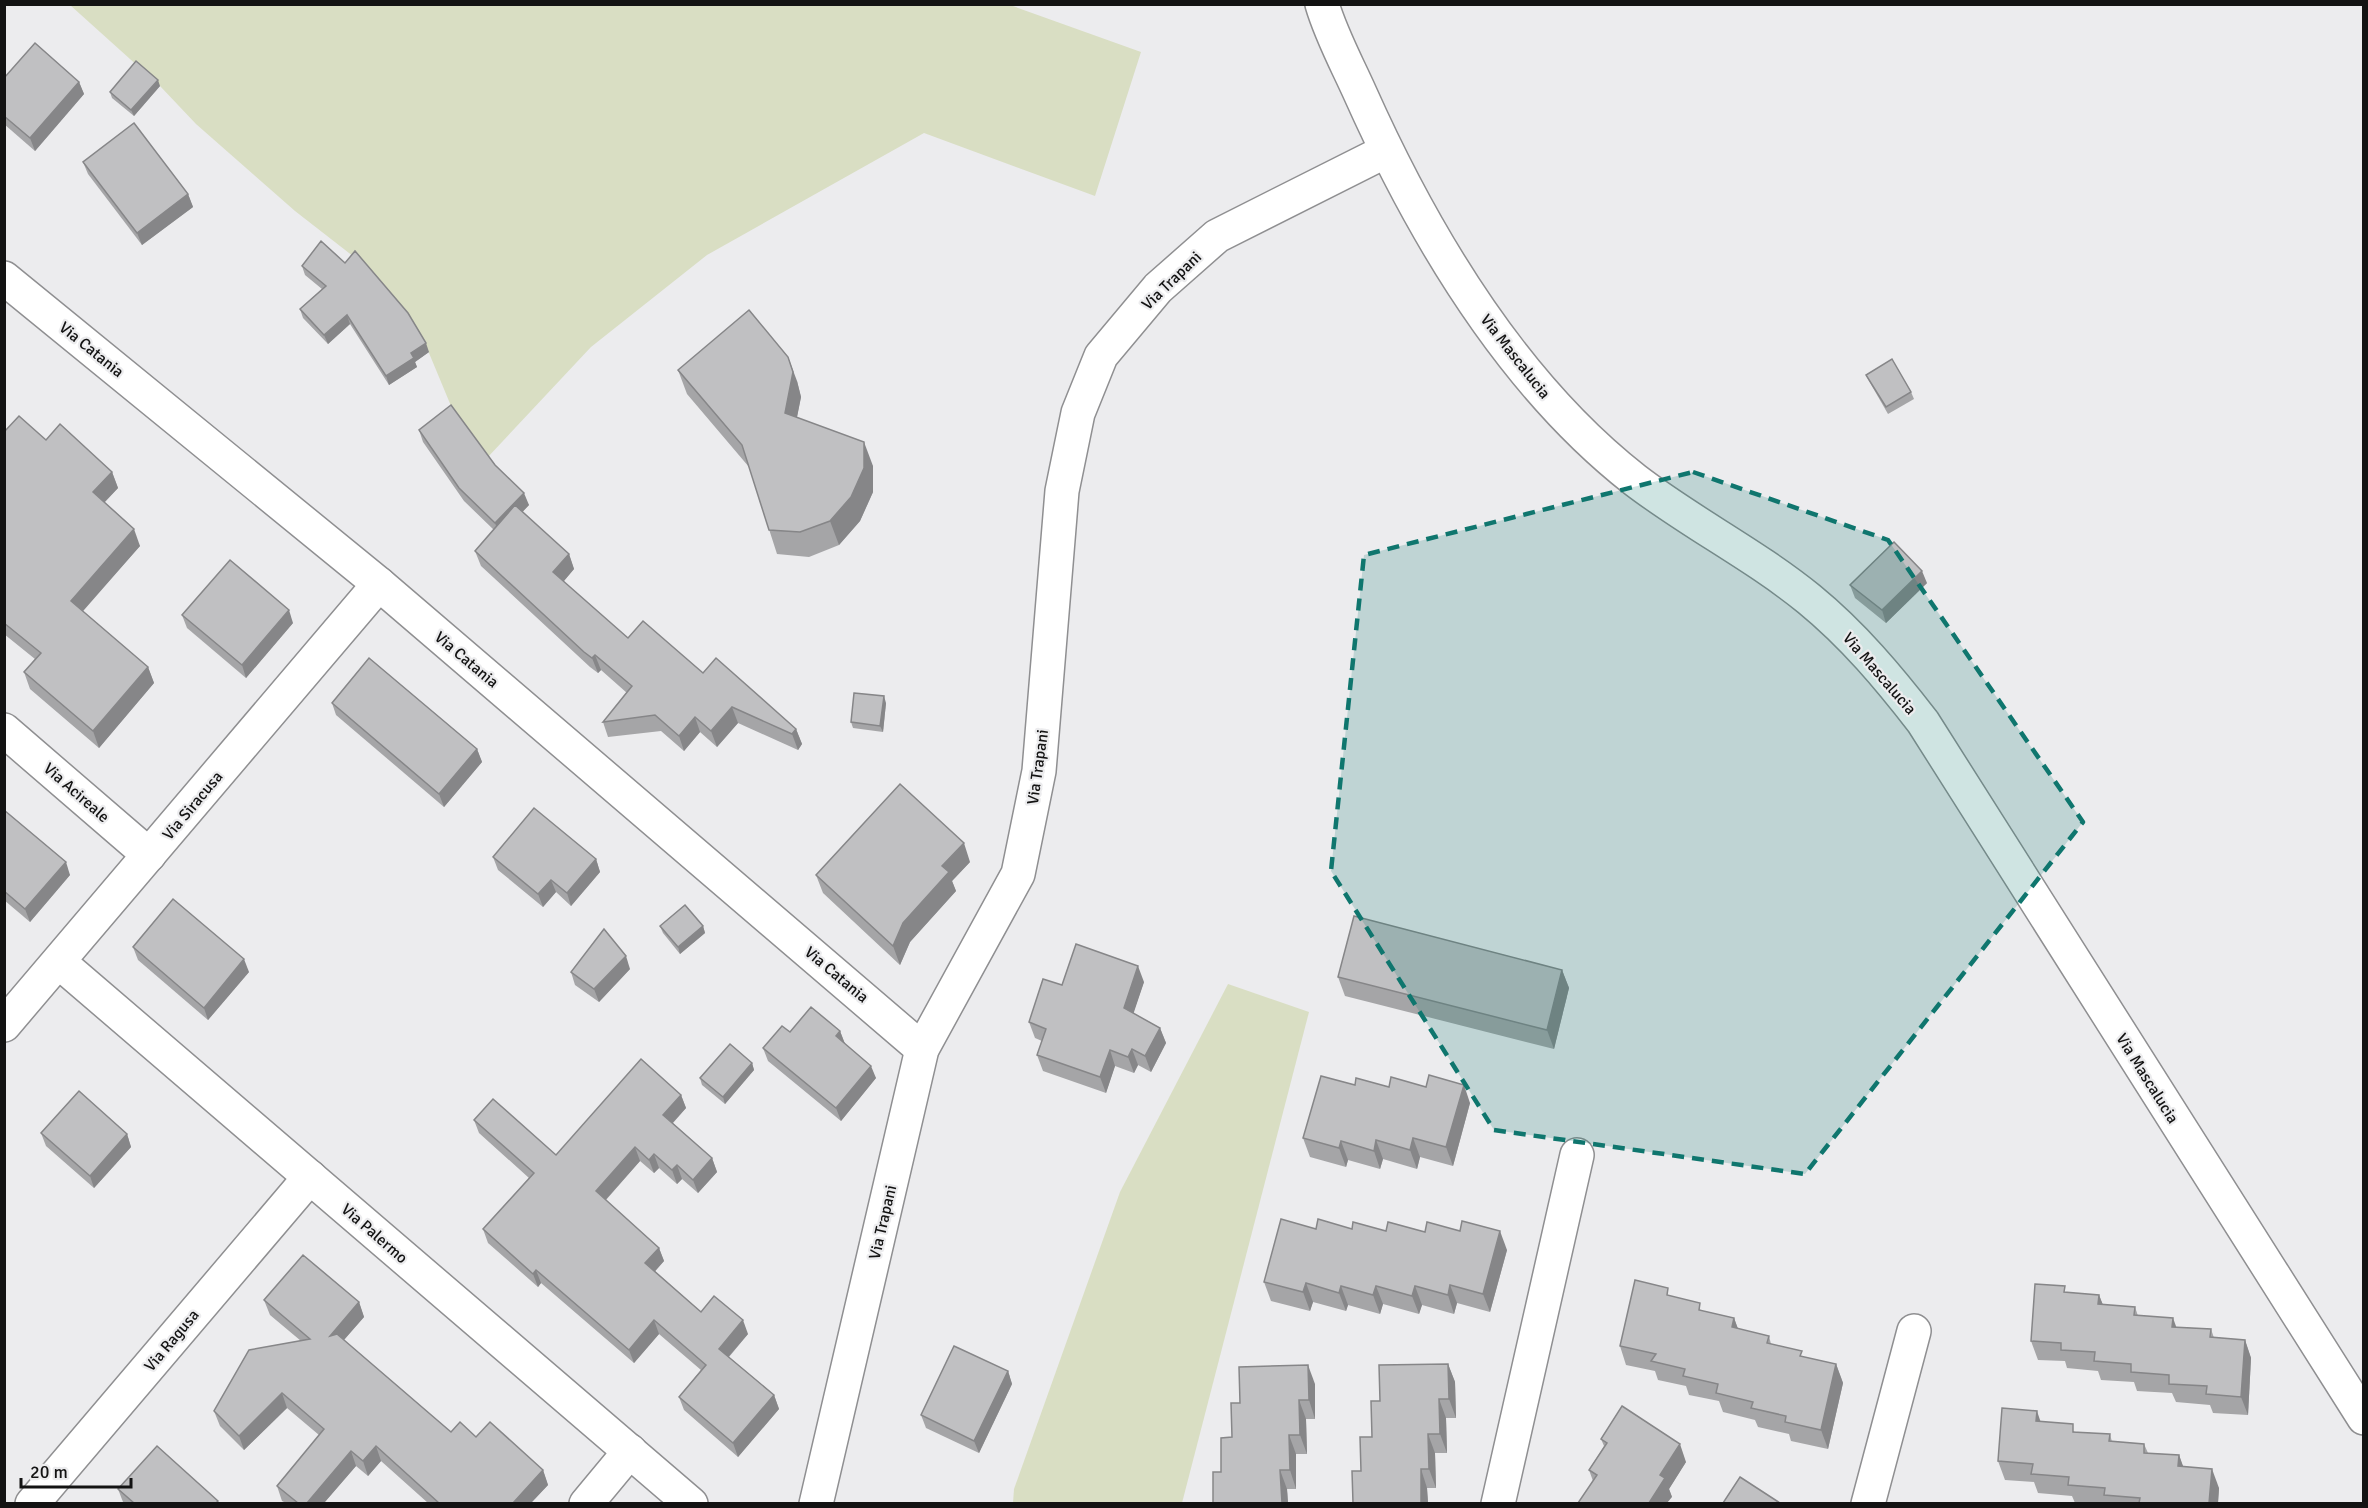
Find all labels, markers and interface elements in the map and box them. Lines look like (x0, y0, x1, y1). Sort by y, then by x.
street label: Via Trapani (1137, 247, 1206, 314)
street label: Via Mascalucia (1476, 310, 1555, 403)
street label: Via Catania (55, 318, 128, 382)
street label: Via Catania (430, 627, 502, 692)
street label: Via Mascalucia (1838, 629, 1920, 719)
street label: Via Trapani (1023, 728, 1053, 806)
street label: Via Acireale (39, 759, 114, 827)
street label: Via Siracusa (158, 767, 227, 844)
street label: Via Catania (800, 942, 872, 1007)
street label: Via Mascalucia (2112, 1030, 2183, 1127)
street label: Via Trapani (865, 1183, 901, 1261)
street label: Via Palermo (337, 1199, 412, 1268)
street label: Via Ragusa (140, 1305, 204, 1376)
scale bar (21, 1451, 130, 1489)
text: 20 m (30, 1461, 68, 1483)

